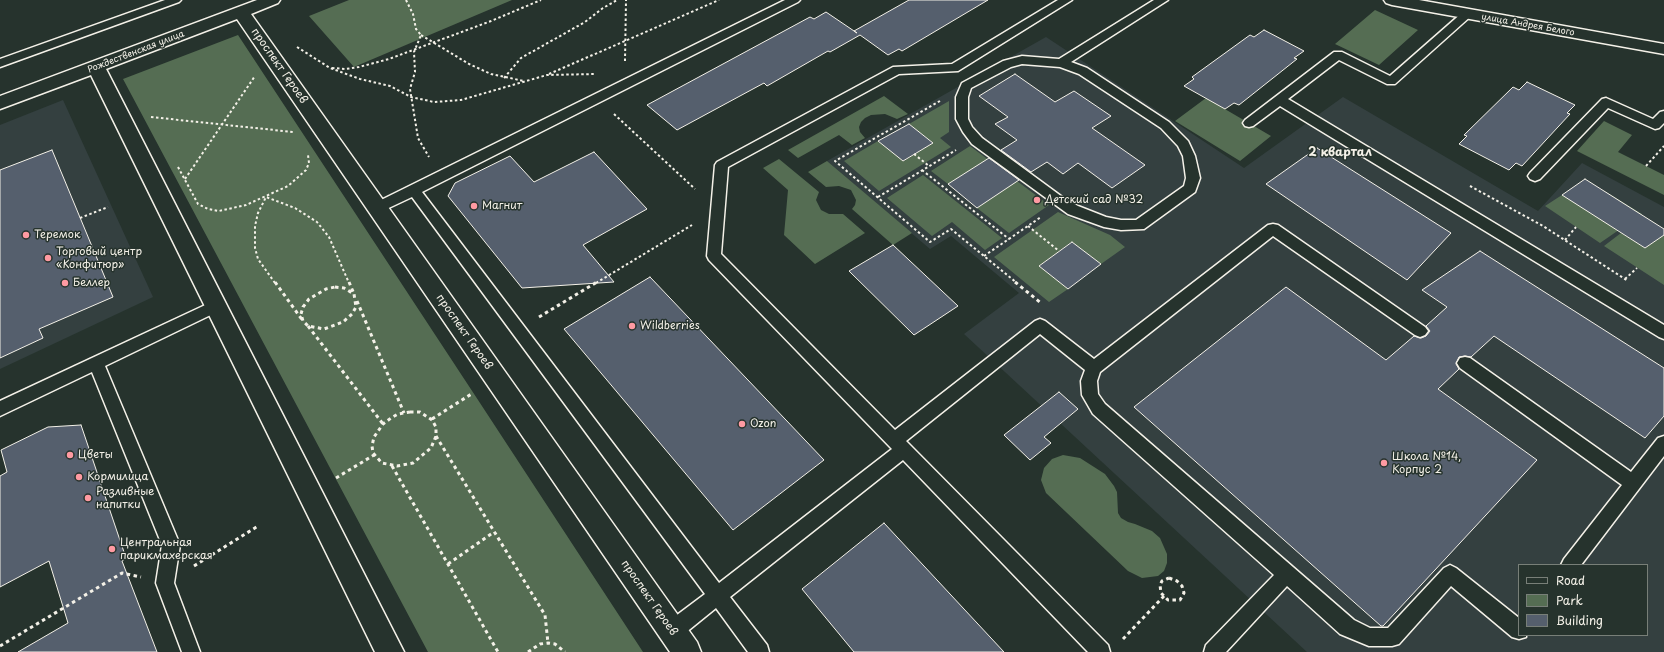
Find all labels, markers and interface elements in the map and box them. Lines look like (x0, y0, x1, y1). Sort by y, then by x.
street label: улица Андрея Белого (1481, 11, 1575, 39)
street label: проспект Героев (248, 26, 310, 106)
street label: Рождественская улица (86, 29, 186, 75)
district label: 2 квартал (1308, 146, 1372, 160)
place label: Детский сад №32 (1045, 193, 1143, 207)
marker: Детский сад №32 (1032, 195, 1042, 205)
place label: Магнит (482, 199, 522, 213)
marker: Магнит (469, 201, 479, 211)
place label: Теремок (34, 228, 80, 242)
marker: Теремок (21, 230, 31, 240)
place label: Торговый центр «Конфитюр» (56, 245, 142, 271)
marker: Торговый центр «Конфитюр» (43, 253, 53, 263)
place label: Беллер (73, 276, 110, 290)
marker: Беллер (60, 278, 70, 288)
street label: проспект Героев (433, 292, 495, 372)
place label: Wildberries (640, 319, 700, 333)
marker: Wildberries (627, 321, 637, 331)
place label: Ozon (750, 417, 776, 431)
marker: Ozon (737, 419, 747, 429)
place label: Цветы (78, 448, 113, 462)
marker: Цветы (65, 450, 75, 460)
place label: Школа №14, Корпус 2 (1392, 450, 1461, 476)
marker: Школа №14, Корпус 2 (1379, 458, 1389, 468)
place label: Кормилица (87, 470, 149, 484)
marker: Кормилица (74, 472, 84, 482)
place label: Разливные напитки (96, 485, 154, 511)
marker: Разливные напитки (83, 493, 93, 503)
place label: Центральная парикмахерская (120, 536, 213, 562)
marker: Центральная парикмахерская (107, 544, 117, 554)
street label: проспект Героев (618, 558, 680, 638)
legend (1518, 564, 1648, 636)
text: Road (1556, 571, 1585, 589)
text: Park (1556, 591, 1583, 609)
text: Building (1556, 611, 1603, 629)

